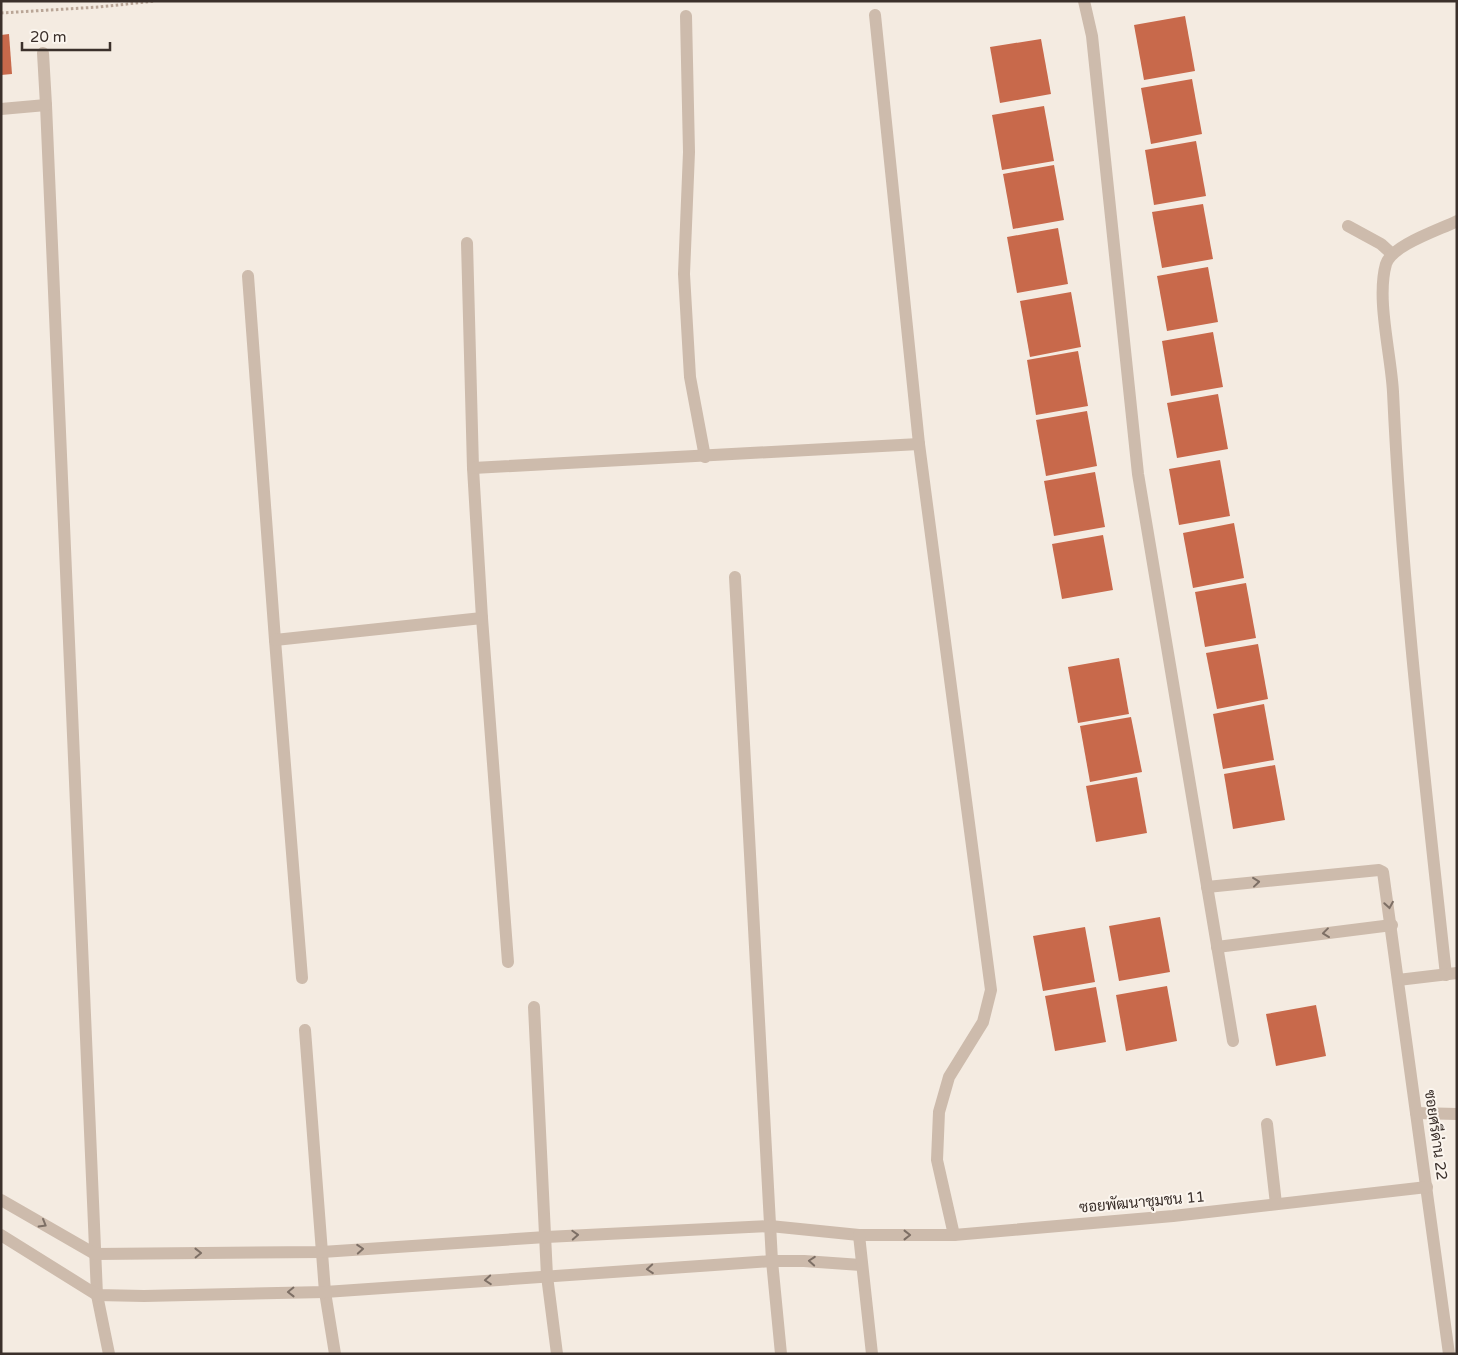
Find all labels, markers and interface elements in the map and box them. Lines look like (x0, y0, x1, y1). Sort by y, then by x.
scale bar (22, 20, 110, 52)
text: 20 m (30, 28, 67, 46)
one-way arrow (1252, 877, 1260, 888)
one-way arrow (1383, 901, 1393, 909)
one-way arrow (1322, 927, 1330, 938)
street label: ซอยศรีด่าน 22 (1421, 1088, 1452, 1181)
street label: ซอยพัฒนาชุมชน 11 (1078, 1188, 1206, 1218)
one-way arrow (38, 1218, 47, 1228)
one-way arrow (571, 1230, 579, 1241)
one-way arrow (903, 1230, 911, 1240)
one-way arrow (357, 1244, 365, 1255)
one-way arrow (194, 1248, 202, 1258)
one-way arrow (808, 1256, 816, 1267)
one-way arrow (646, 1264, 654, 1275)
one-way arrow (484, 1274, 492, 1285)
one-way arrow (287, 1287, 295, 1298)

